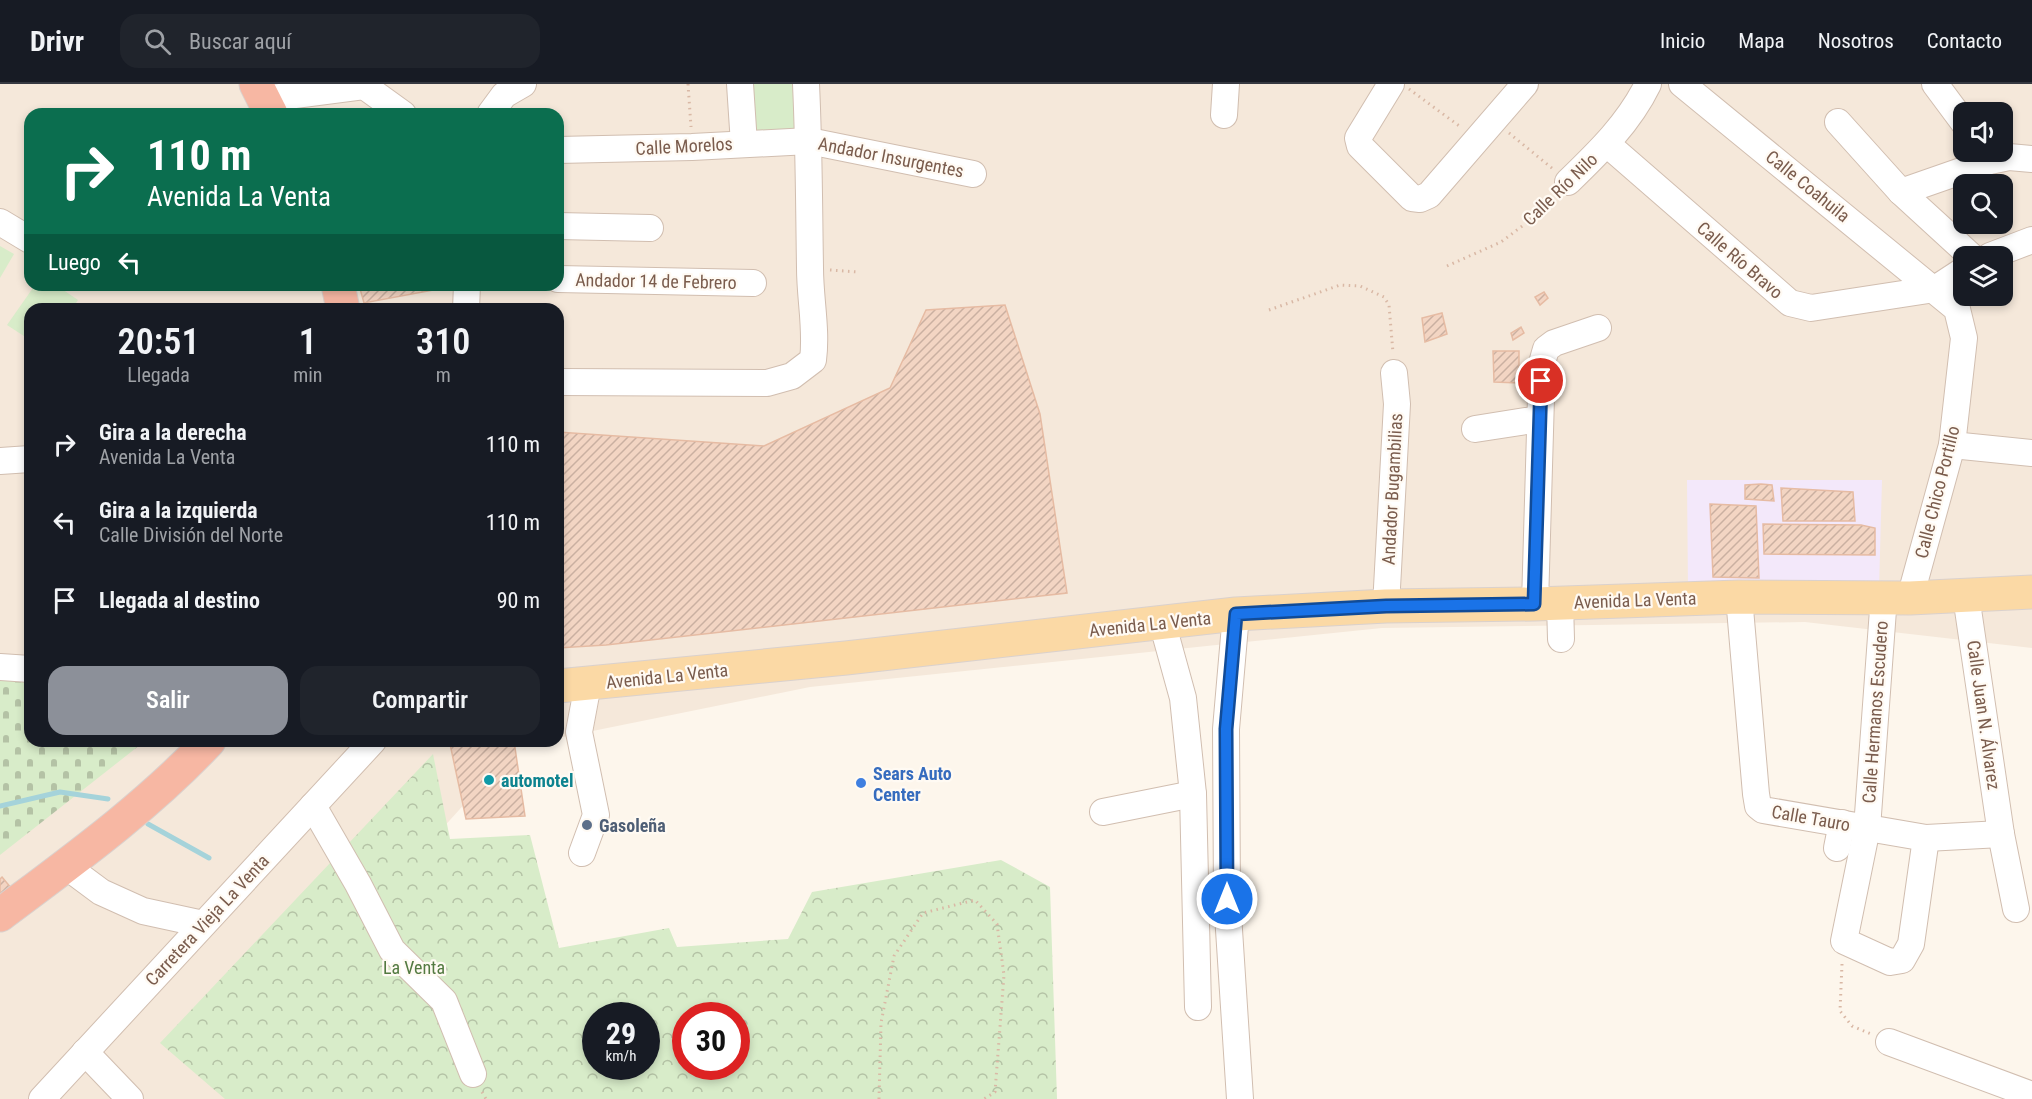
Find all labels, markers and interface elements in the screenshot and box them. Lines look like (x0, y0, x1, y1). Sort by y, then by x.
search box (120, 14, 540, 68)
text: Drivr (30, 25, 84, 58)
icon: search (141, 25, 174, 58)
text: Buscar aquí (189, 29, 291, 54)
text: Inicio (1660, 29, 1705, 53)
text: Mapa (1738, 29, 1785, 53)
text: Nosotros (1818, 29, 1894, 53)
text: Contacto (1927, 29, 2002, 53)
map controls (1953, 102, 2013, 306)
button: sound (1953, 102, 2013, 162)
text: 110 m (147, 131, 252, 180)
icon: right (48, 132, 126, 210)
street label: Calle Morelos (635, 133, 733, 159)
street label: Andador Insurgentes (817, 133, 965, 181)
street label: Calle Coahuila (1762, 146, 1854, 226)
street label: Calle Río Nilo (1519, 148, 1601, 230)
button: search (1953, 174, 2013, 234)
text: Avenida La Venta (147, 181, 331, 213)
street label: Calle Río Bravo (1693, 217, 1787, 303)
icon: left (113, 246, 146, 279)
button: layers (1953, 246, 2013, 306)
text: Luego (48, 250, 101, 275)
street label: Andador 14 de Febrero (575, 269, 737, 293)
text: 20:51 (118, 321, 200, 363)
text: 1 (299, 321, 317, 363)
text: 310 (416, 321, 470, 363)
pin (1515, 355, 1566, 406)
text: Llegada (127, 363, 190, 387)
text: min (293, 363, 322, 387)
text: m (436, 363, 451, 387)
icon: arrive (1524, 364, 1557, 397)
street label: Andador Bugambilias (1378, 413, 1406, 565)
text: Gira a la derecha (99, 420, 247, 445)
street label: Calle Chico Portillo (1910, 424, 1964, 560)
icon: right (48, 428, 81, 461)
text: 110 m (486, 432, 540, 457)
text: Avenida La Venta (99, 445, 235, 469)
text: Gira a la izquierda (99, 498, 258, 523)
icon: left (48, 506, 81, 539)
text: 110 m (486, 510, 540, 535)
text: Calle División del Norte (99, 523, 283, 547)
icon: arrive (48, 584, 81, 617)
street label: Avenida La Venta (1573, 587, 1697, 613)
text: Llegada al destino (99, 588, 260, 613)
text: 90 m (497, 588, 540, 613)
street label: Avenida La Venta (1088, 607, 1212, 641)
street label: Calle Hermanos Escudero (1858, 620, 1892, 804)
street label: Calle Juan N. Álvarez (1963, 639, 2005, 791)
street label: Avenida La Venta (605, 659, 729, 693)
button: Salir (48, 666, 288, 735)
button: Compartir (300, 666, 540, 735)
place label: Sears Auto Center (873, 763, 952, 805)
place label: automotel (501, 770, 574, 791)
marker: automotel (482, 773, 496, 787)
marker: Sears Auto Center (854, 776, 868, 790)
street label: Calle Tauro (1770, 801, 1852, 835)
place label: Gasoleña (599, 815, 666, 836)
marker: Gasoleña (580, 818, 594, 832)
street label: Carretera Vieja La Venta (141, 850, 273, 990)
position arrow (1195, 867, 1259, 931)
park label: La Venta (383, 957, 445, 978)
speed limit sign: 30 (672, 1002, 750, 1080)
text: 29 (606, 1016, 636, 1051)
text: km/h (606, 1047, 636, 1065)

